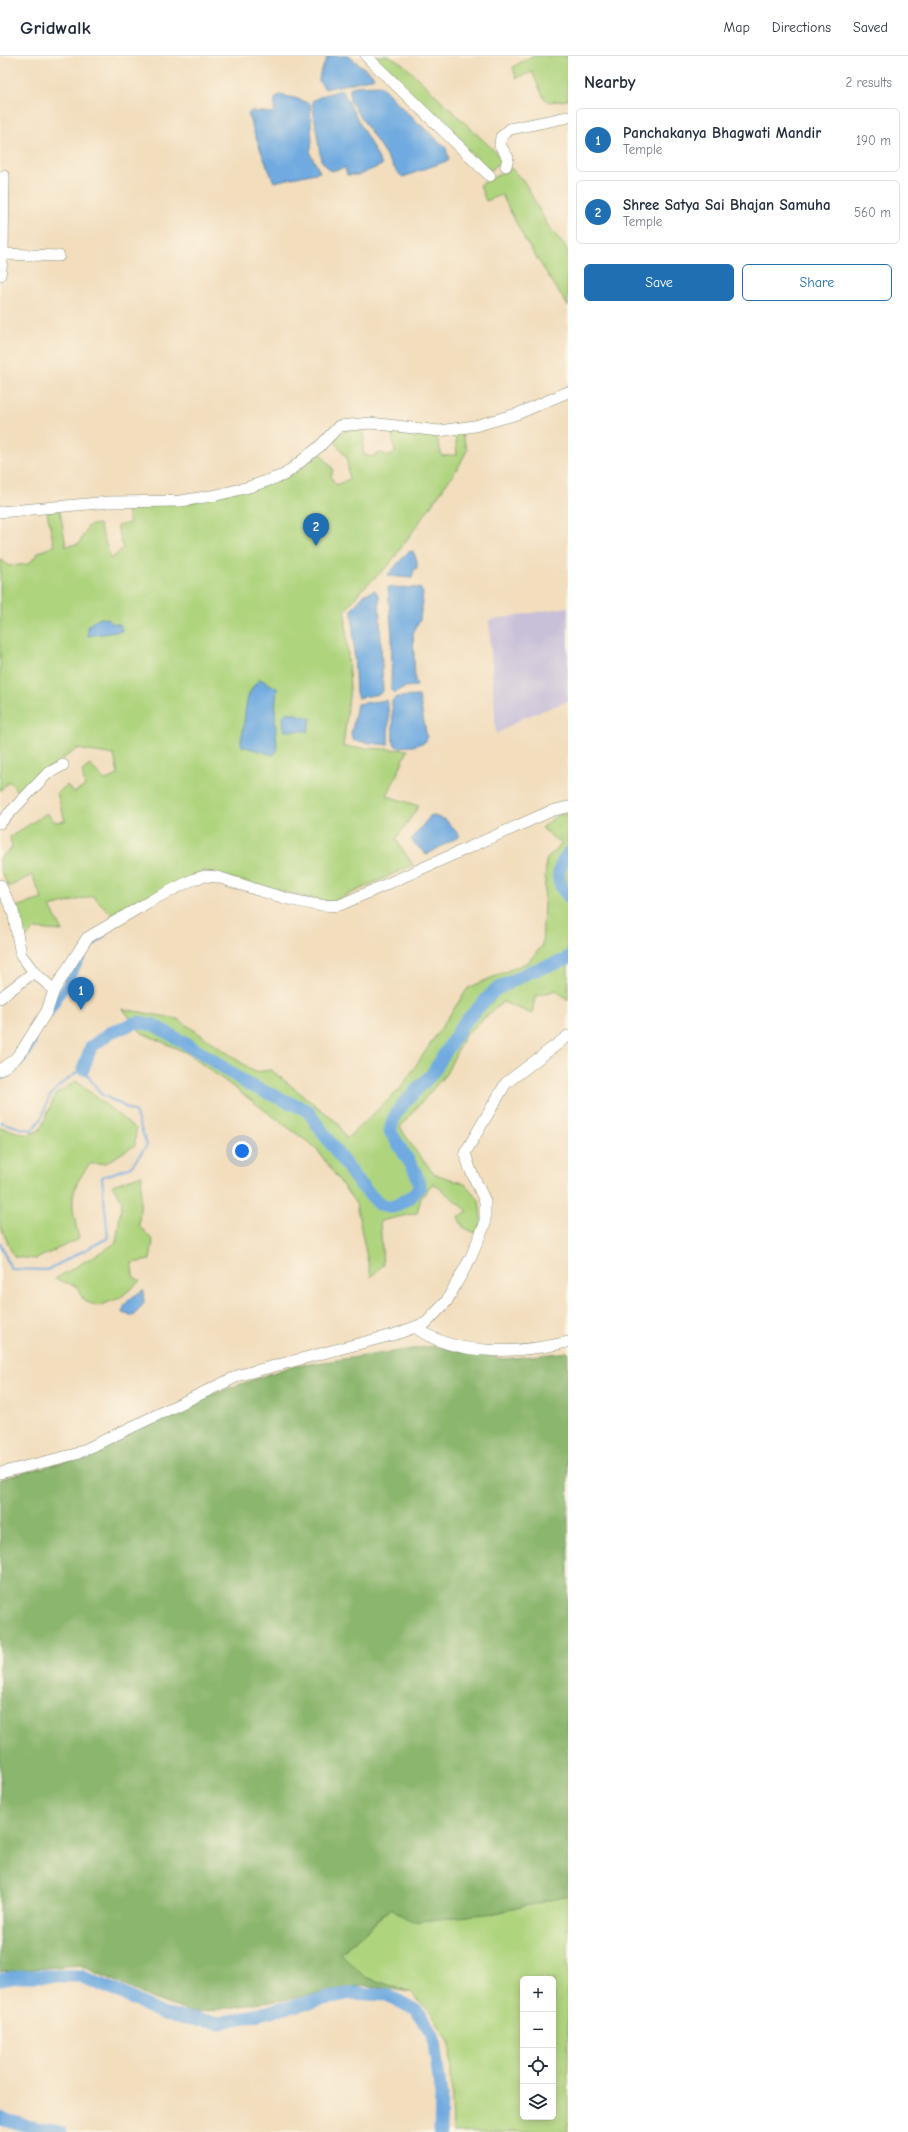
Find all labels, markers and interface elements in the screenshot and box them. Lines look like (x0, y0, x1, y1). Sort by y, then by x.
text: Gridwalk (20, 17, 91, 39)
text: Map (723, 19, 750, 36)
text: Directions (772, 19, 831, 36)
text: Saved (853, 19, 888, 36)
text: Nearby (584, 73, 635, 92)
text: 2 results (845, 75, 892, 90)
text: Panchakanya Bhagwati Mandir (623, 124, 821, 142)
text: 1 (595, 133, 601, 148)
text: 190 m (856, 133, 891, 148)
text: Temple (623, 142, 662, 157)
text: Shree Satya Sai Bhajan Samuha (623, 196, 831, 214)
text: 2 (595, 205, 601, 220)
text: 560 m (854, 205, 891, 220)
text: Temple (623, 214, 662, 229)
button: Save (584, 264, 734, 301)
button: Share (742, 264, 892, 301)
pin: 2 (303, 513, 329, 546)
pin: 1 (68, 977, 94, 1010)
your location (232, 1141, 252, 1161)
map controls (520, 1976, 556, 2120)
button: + (520, 1976, 556, 2012)
button: − (520, 2012, 556, 2048)
button: locate (520, 2048, 556, 2084)
button: layers (520, 2084, 556, 2120)

